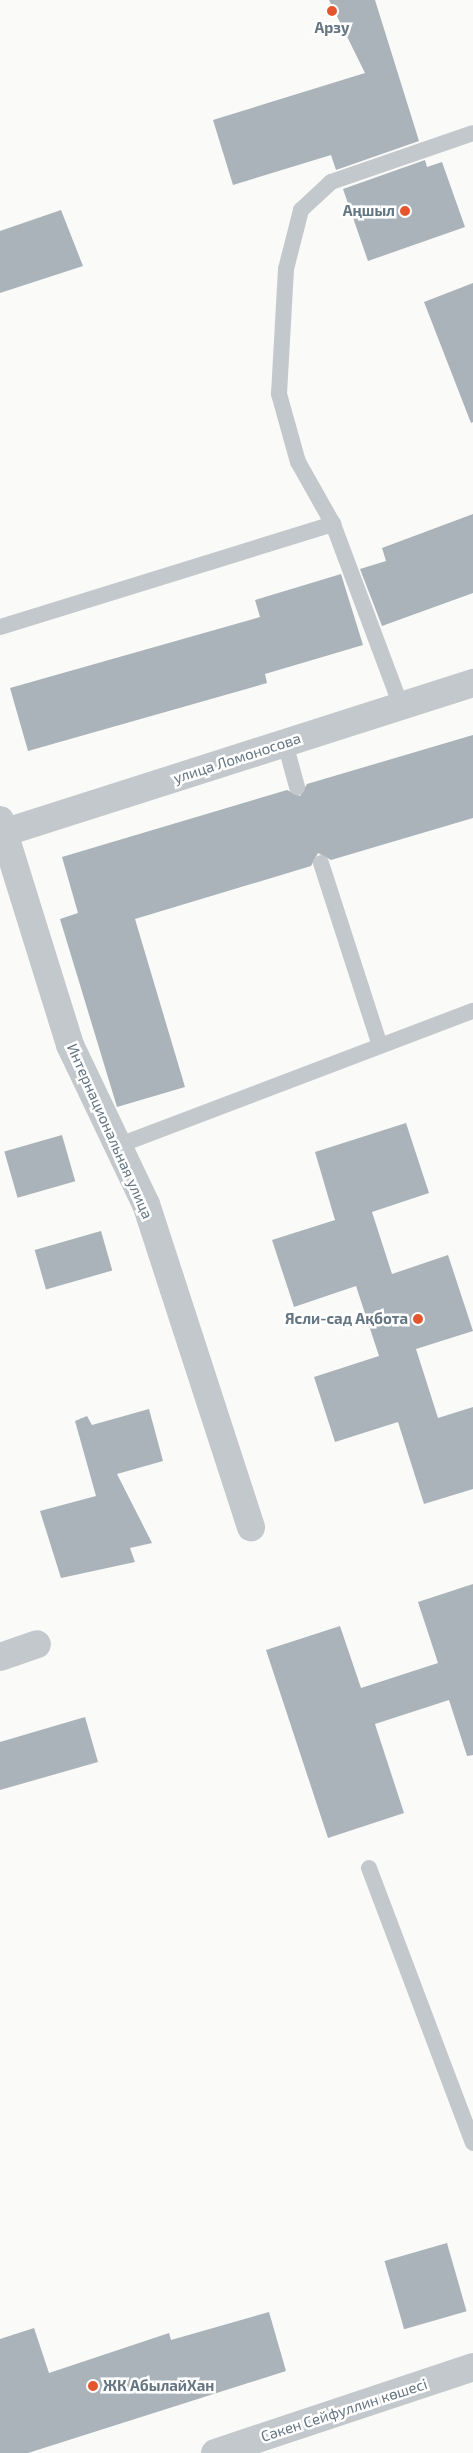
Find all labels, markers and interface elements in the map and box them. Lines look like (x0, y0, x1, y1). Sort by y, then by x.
marker: Арзу (326, 5, 338, 17)
place label: Арзу (315, 19, 349, 37)
place label: Аңшыл (343, 202, 395, 220)
marker: Аңшыл (399, 205, 411, 217)
street label: улица Ломоносова (171, 729, 303, 787)
street label: Интернациональная улица (63, 1041, 157, 1221)
place label: Ясли-сад Ақбота (285, 1310, 408, 1328)
marker: Ясли-сад Ақбота (412, 1313, 424, 1325)
street label: Сәкен Сейфуллин көшесі (259, 2375, 429, 2445)
place label: ЖК АбылайХан (103, 2377, 214, 2395)
marker: ЖК АбылайХан (87, 2380, 99, 2392)

